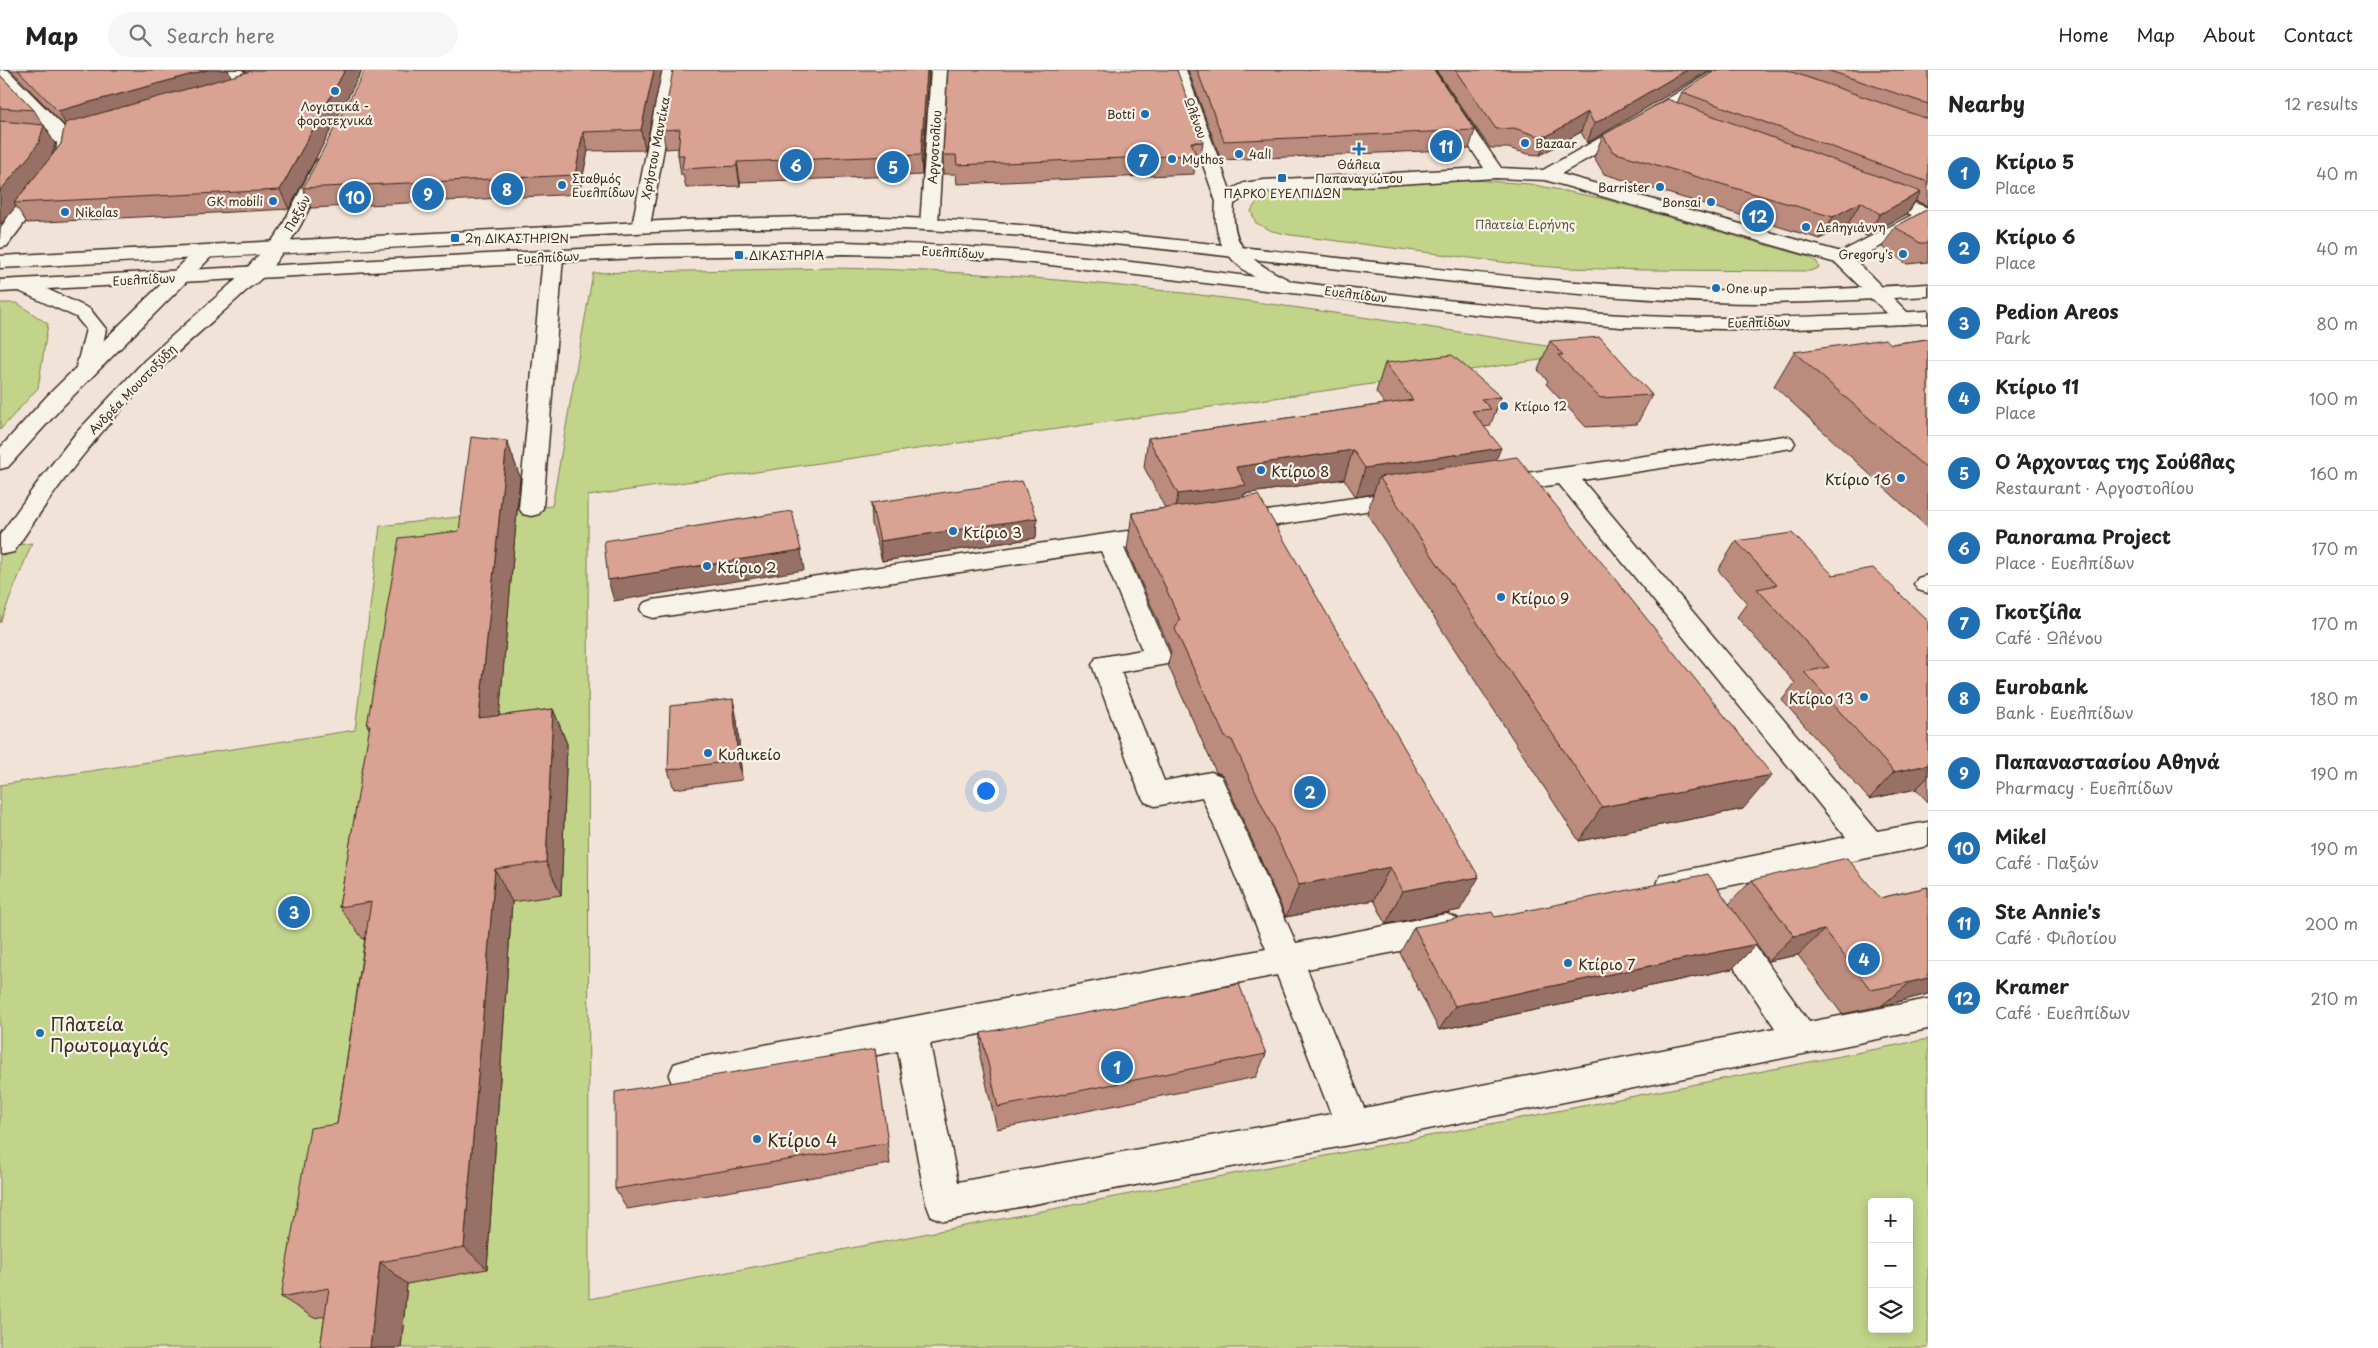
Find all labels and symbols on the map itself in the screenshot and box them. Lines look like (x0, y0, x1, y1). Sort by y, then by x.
marker: Λογιστικά - φοροτεχνικά (329, 85, 341, 97)
street label: Χρήστου Μαντίκα (636, 95, 674, 201)
street label: Ωλένου (1180, 95, 1212, 141)
place label: Λογιστικά - φοροτεχνικά (297, 97, 373, 129)
place label: Botti (1107, 105, 1135, 123)
marker: Botti (1139, 108, 1151, 120)
street label: Αργοστολίου (922, 109, 946, 185)
pin: 11 (1430, 127, 1462, 165)
place label: Bazaar (1535, 134, 1577, 152)
marker: Bazaar (1519, 137, 1531, 149)
pin: 7 (1127, 141, 1159, 179)
marker: Θάλεια Παπαναγιώτου (1353, 143, 1365, 155)
place label: 4all (1249, 145, 1271, 163)
pin: 6 (780, 146, 812, 184)
pin: 5 (877, 148, 909, 186)
marker: 4all (1233, 148, 1245, 160)
place label: Mythos (1182, 150, 1225, 168)
marker: Mythos (1166, 153, 1178, 165)
place label: Θάλεια Παπαναγιώτου (1315, 155, 1403, 187)
place label: Σταθμός Ευελπίδων (572, 169, 635, 201)
pin: 8 (491, 170, 523, 208)
marker: ΠΑΡΚΟ ΕΥΕΛΠΙΔΩΝ (1276, 172, 1288, 184)
pin: 9 (412, 175, 444, 213)
pin: 10 (339, 178, 371, 216)
place label: Barrister (1598, 178, 1650, 196)
marker: Σταθμός Ευελπίδων (556, 179, 568, 191)
marker: Barrister (1654, 181, 1666, 193)
place label: ΠΑΡΚΟ ΕΥΕΛΠΙΔΩΝ (1223, 184, 1341, 202)
street label: Παξών (280, 191, 314, 235)
place label: GK mobili (207, 192, 263, 210)
place label: Bonsai (1662, 193, 1701, 211)
marker: GK mobili (267, 195, 279, 207)
marker: Bonsai (1705, 196, 1717, 208)
pin: 12 (1742, 197, 1774, 235)
place label: Nikolas (75, 203, 119, 221)
marker: Nikolas (59, 206, 71, 218)
park label: Πλατεία Ειρήνης (1475, 215, 1575, 233)
place label: Δεληγιάννη (1816, 218, 1886, 236)
marker: Δεληγιάννη (1800, 221, 1812, 233)
place label: 2η ΔΙΚΑΣΤΗΡΙΩΝ (465, 229, 569, 247)
marker: 2η ΔΙΚΑΣΤΗΡΙΩΝ (449, 232, 461, 244)
street label: Ευελπίδων (921, 241, 985, 263)
place label: Gregory's (1838, 245, 1894, 263)
street label: Ευελπίδων (516, 246, 580, 268)
place label: ΔΙΚΑΣΤΗΡΙΑ (749, 246, 824, 264)
marker: Gregory's (1897, 248, 1909, 260)
marker: ΔΙΚΑΣΤΗΡΙΑ (733, 249, 745, 261)
street label: Ευελπίδων (112, 268, 176, 290)
place label: One up (1726, 279, 1767, 297)
street label: Ευελπίδων (1324, 281, 1388, 307)
marker: One up (1710, 282, 1722, 294)
street label: Ευελπίδων (1727, 312, 1791, 332)
street label: Ανδρέα Μουστοξύδη (84, 340, 180, 438)
place label: Κτίριο 12 (1514, 397, 1567, 415)
marker: Κτίριο 12 (1498, 400, 1510, 412)
place label: Κτίριο 8 (1271, 459, 1329, 482)
marker: Κτίριο 8 (1255, 464, 1267, 476)
place label: Κτίριο 16 (1825, 467, 1891, 490)
marker: Κτίριο 16 (1895, 472, 1907, 484)
place label: Κτίριο 3 (963, 520, 1022, 543)
marker: Κτίριο 3 (947, 525, 959, 537)
place label: Κτίριο 2 (717, 555, 777, 578)
marker: Κτίριο 2 (701, 560, 713, 572)
place label: Κτίριο 9 (1511, 586, 1569, 609)
marker: Κτίριο 9 (1495, 591, 1507, 603)
place label: Κτίριο 13 (1788, 686, 1854, 709)
marker: Κτίριο 13 (1858, 691, 1870, 703)
place label: Κυλικείο (718, 742, 781, 765)
marker: Κυλικείο (702, 747, 714, 759)
pin: 2 (1294, 773, 1326, 811)
your location (973, 778, 999, 804)
pin: 3 (278, 893, 310, 931)
pin: 4 (1848, 940, 1880, 978)
place label: Κτίριο 7 (1578, 952, 1636, 975)
marker: Κτίριο 7 (1562, 957, 1574, 969)
place label: Πλατεία Πρωτομαγιάς (50, 1010, 169, 1058)
marker: Πλατεία Πρωτομαγιάς (34, 1027, 46, 1039)
pin: 1 (1101, 1048, 1133, 1086)
place label: Κτίριο 4 (767, 1126, 838, 1153)
marker: Κτίριο 4 (751, 1133, 763, 1145)

